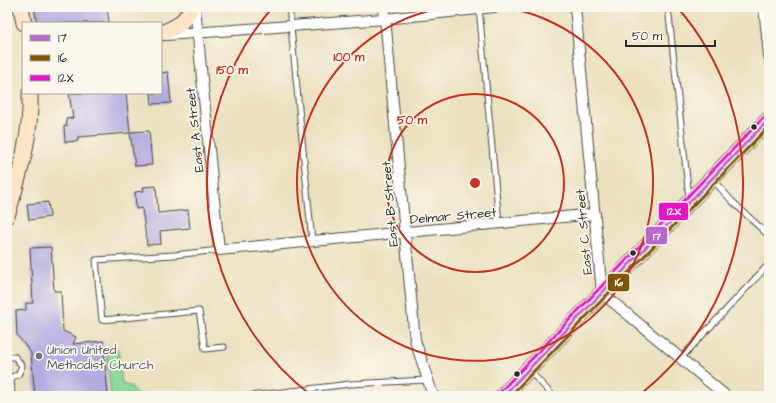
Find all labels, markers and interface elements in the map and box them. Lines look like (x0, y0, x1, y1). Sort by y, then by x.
legend (22, 22, 162, 94)
scale bar (626, 22, 715, 48)
text: 50 m (632, 28, 663, 45)
text: 17 (58, 30, 68, 47)
text: 100 m (334, 49, 365, 66)
text: 16 (58, 50, 68, 67)
text: 150 m (216, 62, 249, 79)
text: 12X (58, 70, 74, 87)
street label: East A Street (182, 86, 208, 173)
text: 50 m (397, 112, 428, 129)
unlabelled marker (749, 122, 759, 132)
street label: East B Street (377, 160, 403, 247)
centre of rings (468, 176, 482, 190)
street label: East C Street (571, 188, 597, 275)
line badge: 12X (658, 202, 689, 221)
street label: Delmar Street (409, 203, 498, 229)
text: 12X (667, 204, 682, 219)
line badge: 17 (645, 226, 668, 245)
text: 17 (653, 229, 661, 244)
unlabelled marker (628, 248, 638, 258)
line badge: 16 (607, 273, 630, 292)
text: 16 (615, 275, 623, 290)
place label: Union United Methodist Church (47, 341, 154, 374)
marker: Union United Methodist Church (34, 351, 44, 361)
unlabelled marker (512, 369, 522, 379)

